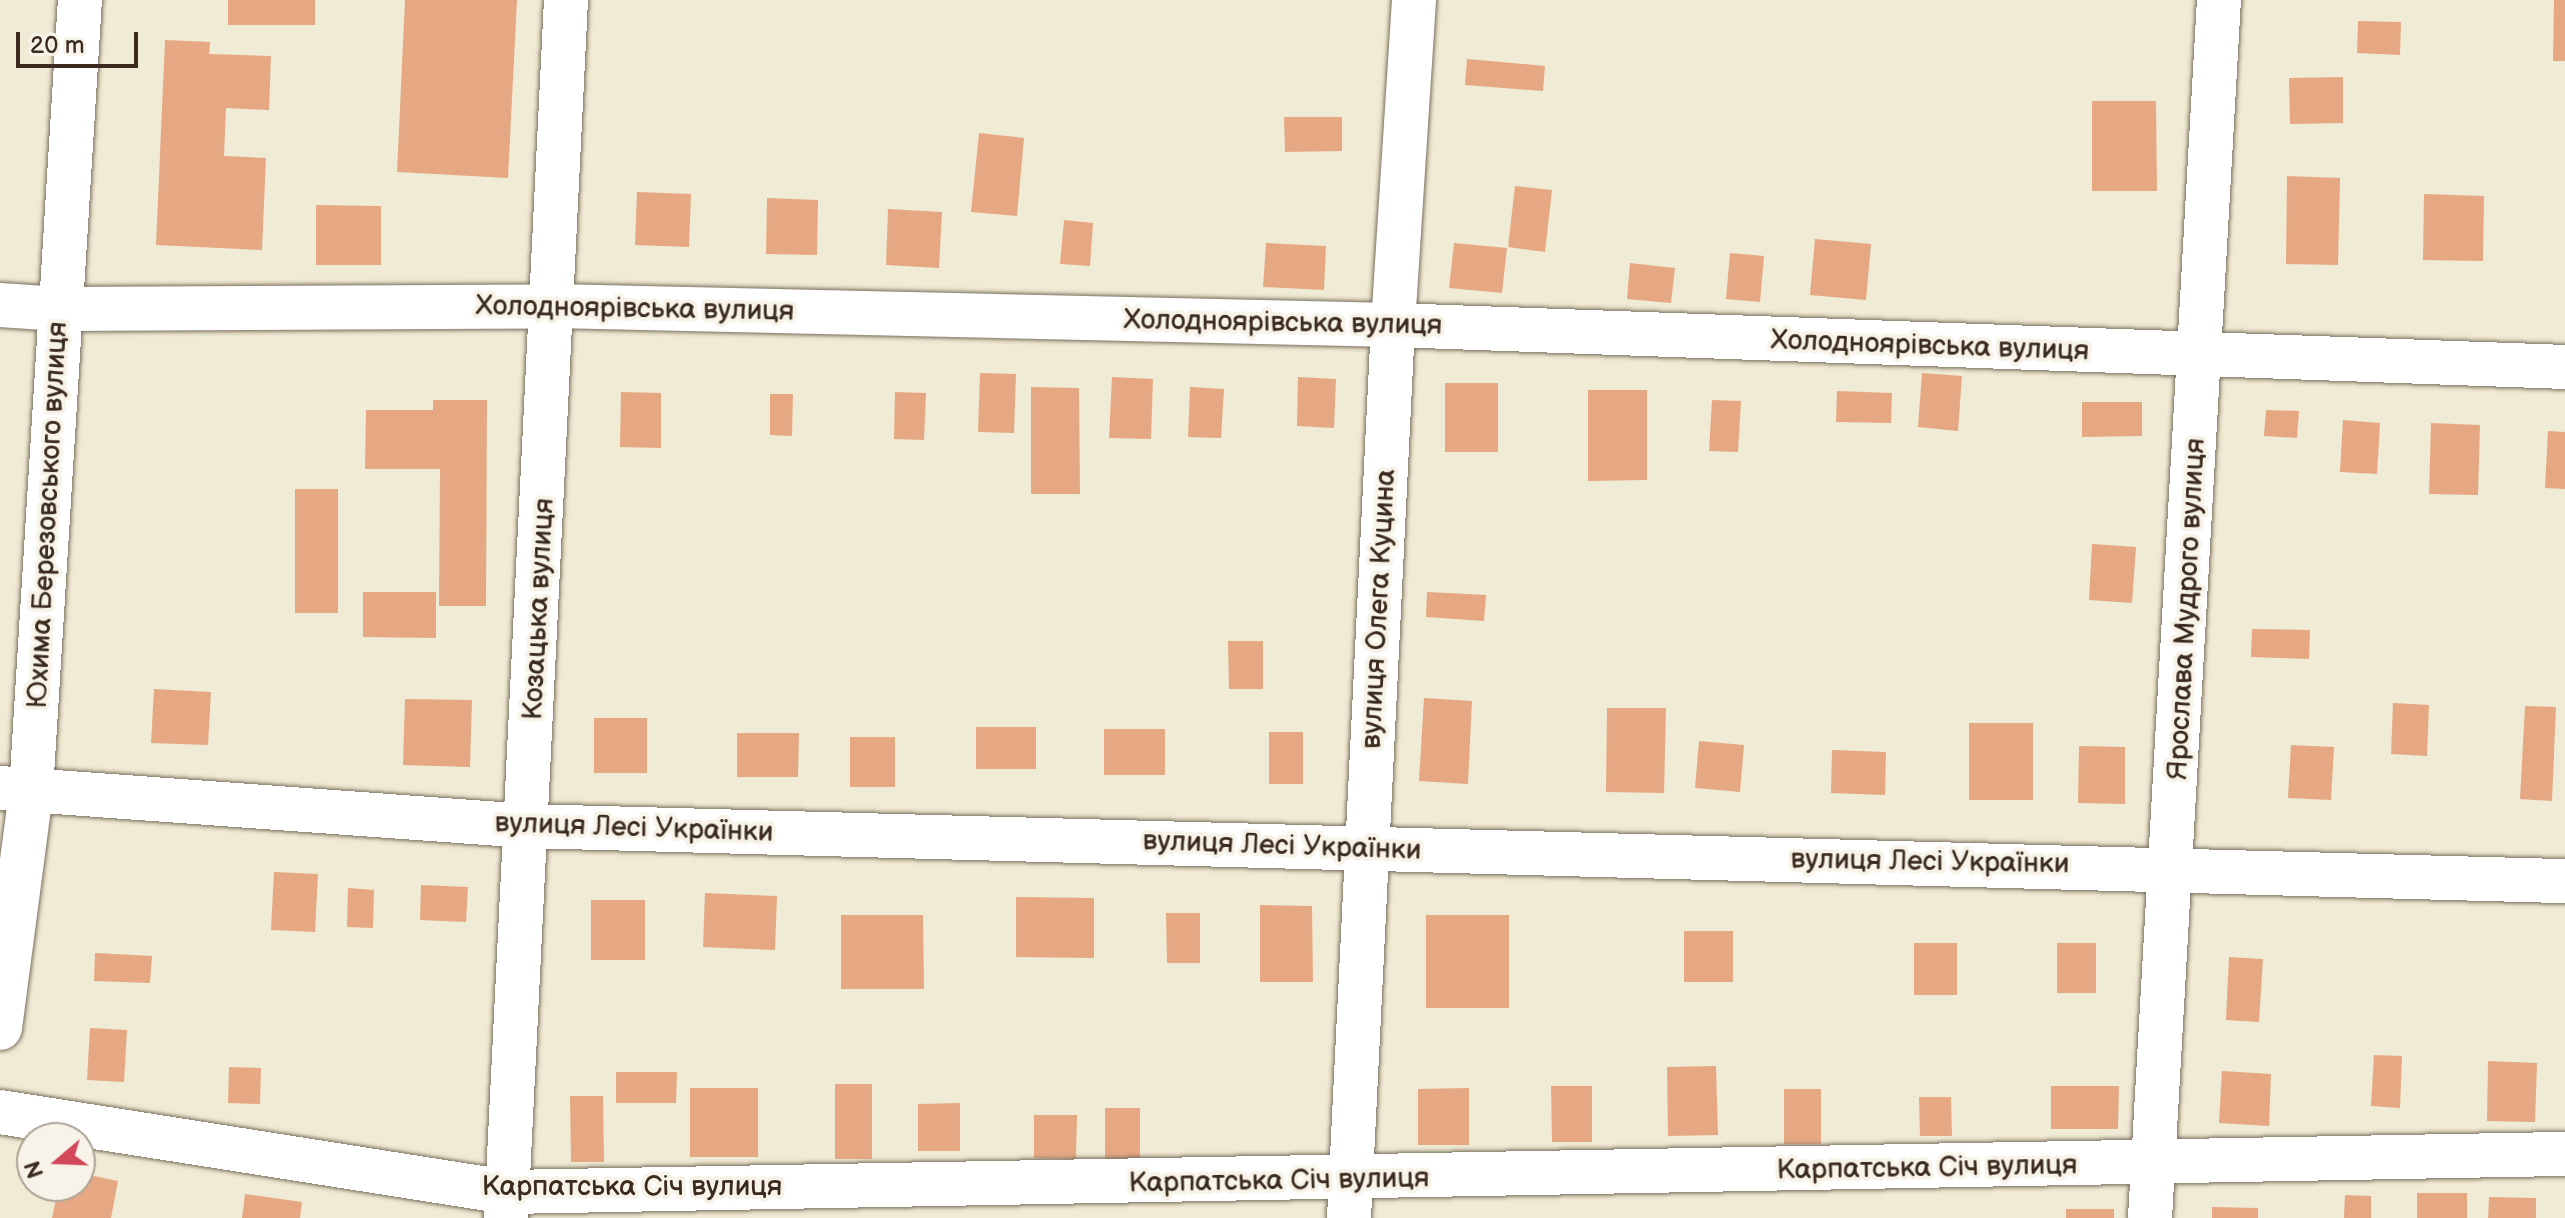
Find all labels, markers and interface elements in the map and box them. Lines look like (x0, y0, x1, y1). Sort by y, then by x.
scale bar (20, 16, 142, 66)
text: 20 m (30, 31, 85, 60)
street label: Холодноярівська вулиця (475, 289, 795, 329)
street label: Холодноярівська вулиця (1123, 303, 1443, 343)
street label: Юхима Березовського вулиця (21, 321, 75, 709)
street label: Холодноярівська вулиця (1770, 324, 2090, 368)
street label: Ярослава Мудрого вулиця (2161, 437, 2213, 781)
street label: вулиця Олега Куцина (1355, 468, 1403, 750)
street label: Козацька вулиця (516, 497, 562, 721)
street label: вулиця Лесі Українки (494, 806, 774, 850)
street label: вулиця Лесі Українки (1142, 824, 1422, 868)
street label: вулиця Лесі Українки (1790, 843, 2070, 881)
north arrow (16, 1122, 96, 1202)
street label: Карпатська Січ вулиця (1776, 1149, 2078, 1187)
text: N (19, 1157, 50, 1182)
street label: Карпатська Січ вулиця (1128, 1162, 1430, 1200)
street label: Карпатська Січ вулиця (482, 1170, 782, 1204)

